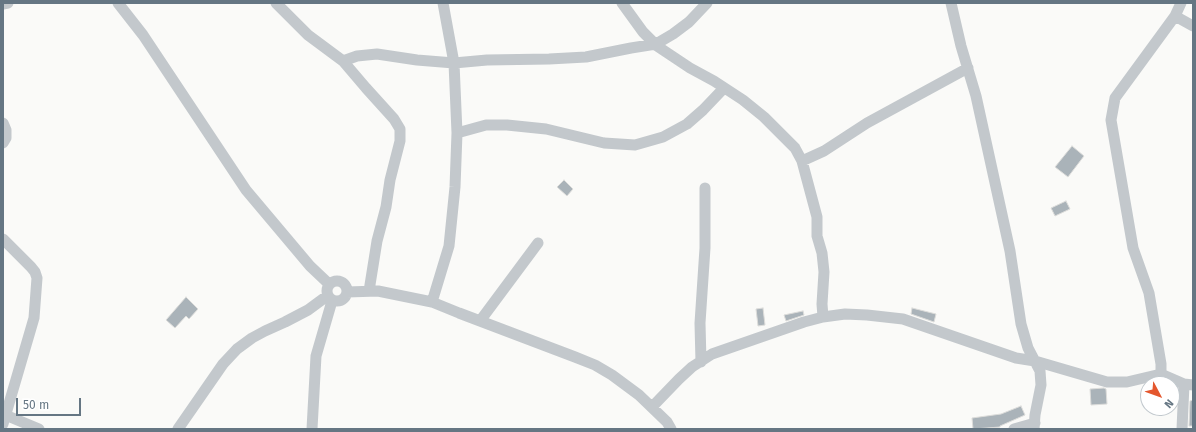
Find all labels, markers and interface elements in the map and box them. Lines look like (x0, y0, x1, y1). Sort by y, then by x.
north arrow (1140, 376, 1180, 416)
scale bar (18, 390, 83, 416)
text: N (1161, 397, 1176, 411)
text: 50 m (23, 398, 49, 412)

